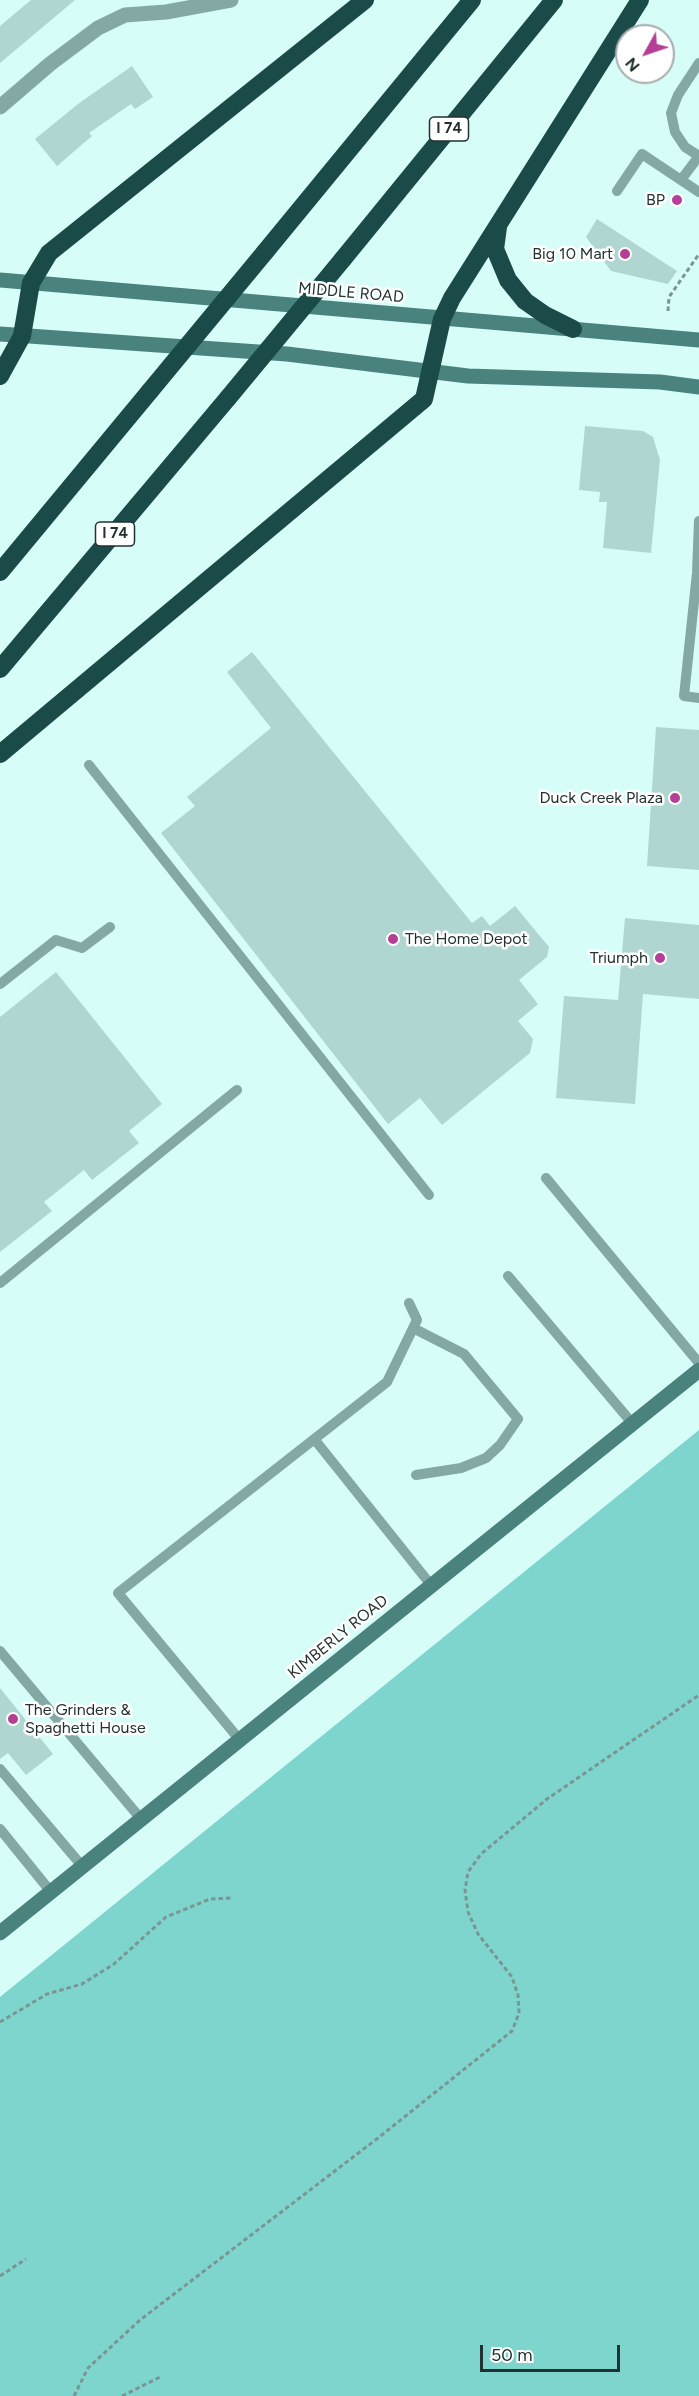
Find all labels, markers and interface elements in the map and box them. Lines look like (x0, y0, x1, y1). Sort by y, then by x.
north arrow (615, 24, 675, 84)
text: N (621, 54, 644, 75)
road number: I 74 (430, 117, 468, 141)
place label: BP (646, 190, 665, 210)
marker: BP (670, 193, 684, 207)
place label: Big 10 Mart (532, 244, 613, 264)
marker: Big 10 Mart (618, 247, 632, 261)
street label: MIDDLE ROAD (297, 279, 405, 307)
road number: I 74 (96, 522, 134, 546)
place label: Duck Creek Plaza (540, 788, 663, 808)
marker: Duck Creek Plaza (668, 791, 682, 805)
place label: The Home Depot (405, 929, 528, 949)
marker: The Home Depot (386, 932, 400, 946)
place label: Triumph (590, 948, 648, 968)
marker: Triumph (653, 951, 667, 965)
street label: KIMBERLY ROAD (284, 1591, 392, 1683)
place label: The Grinders & Spaghetti House (25, 1700, 146, 1738)
marker: The Grinders & Spaghetti House (6, 1712, 20, 1726)
scale bar (483, 2333, 622, 2371)
text: 50 m (491, 2344, 533, 2366)

